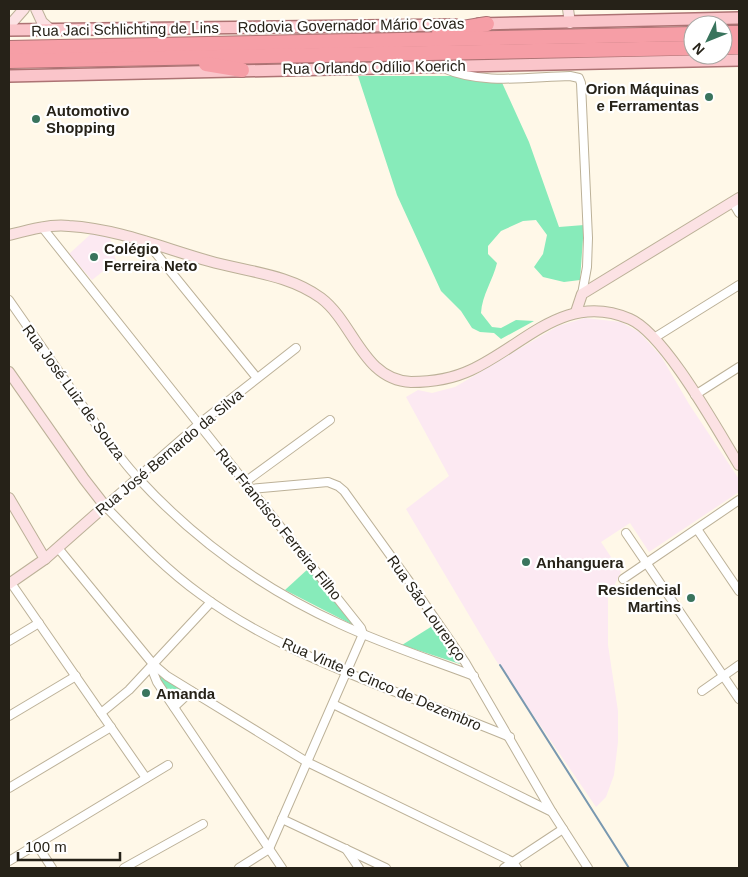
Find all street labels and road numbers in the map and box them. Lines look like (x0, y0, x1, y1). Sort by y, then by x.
street label: Rodovia Governador Mário Covas (237, 15, 465, 35)
street label: Rua Jaci Schlichting de Lins (31, 19, 219, 39)
street label: Rua Orlando Odílio Koerich (282, 57, 466, 77)
street label: Rua José Luiz de Souza (19, 321, 129, 463)
street label: Rua José Bernardo da Silva (92, 385, 247, 519)
street label: Rua Francisco Ferreira Filho (213, 445, 345, 603)
street label: Rua São Lourenço (384, 552, 470, 664)
street label: Rua Vinte e Cinco de Dezembro (280, 634, 484, 734)

